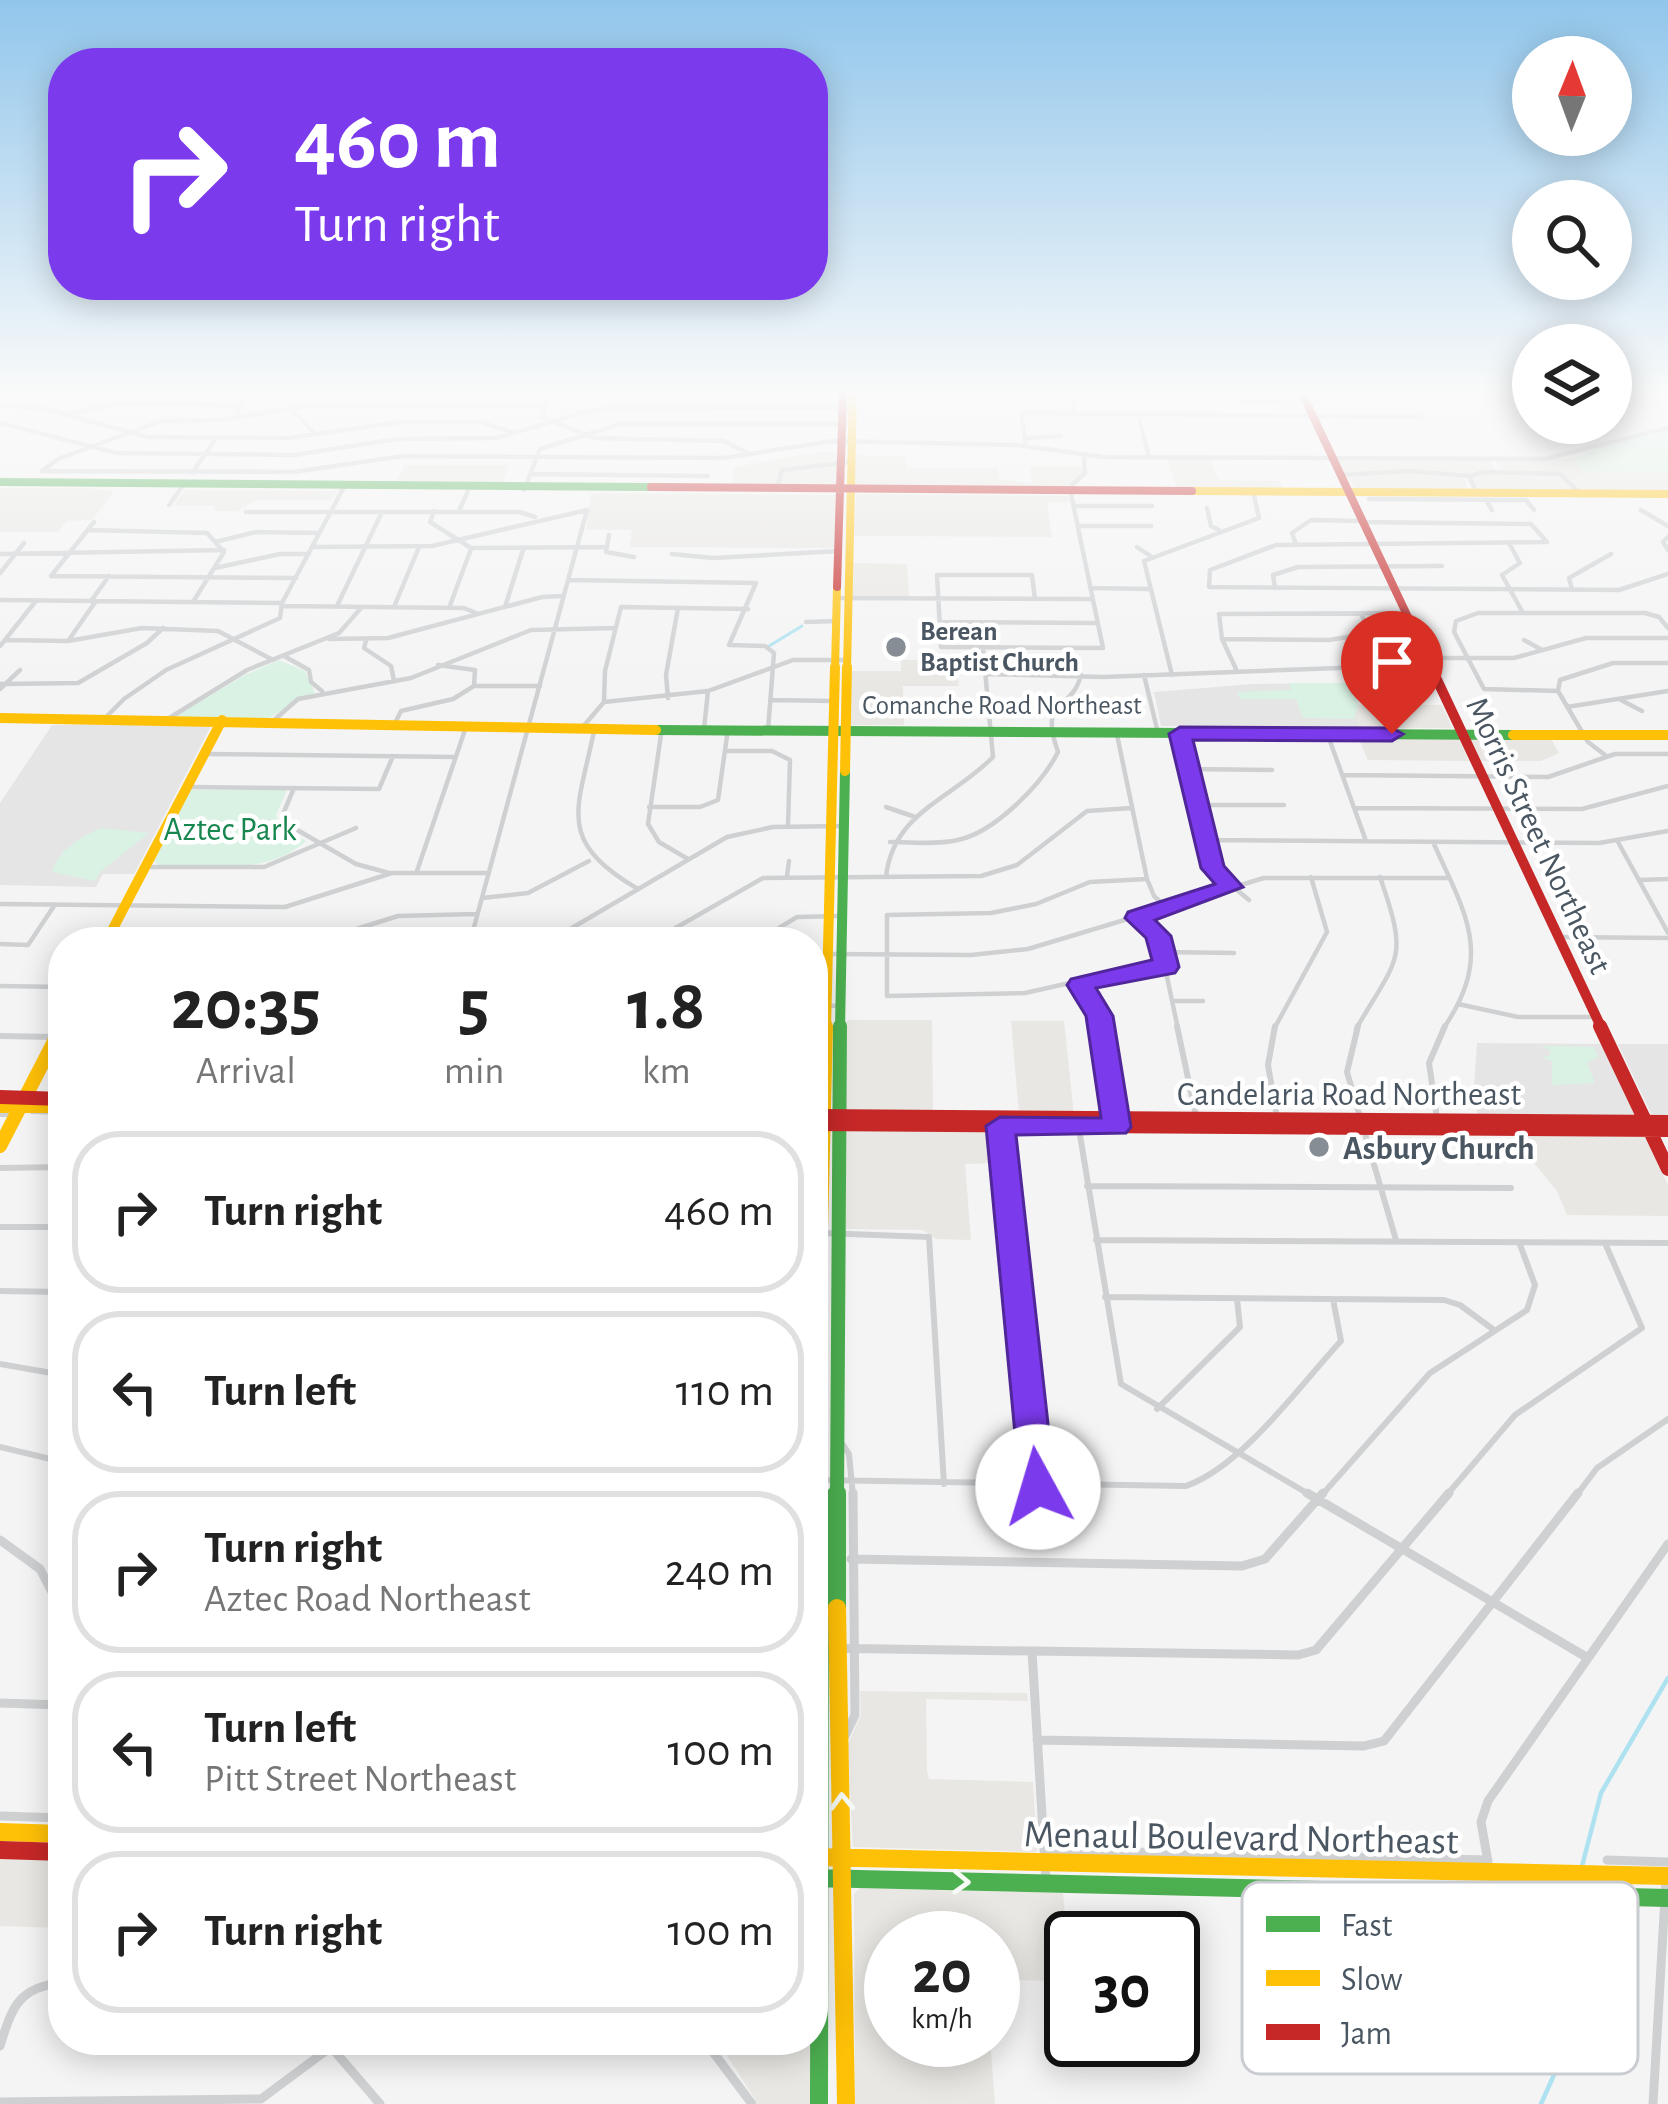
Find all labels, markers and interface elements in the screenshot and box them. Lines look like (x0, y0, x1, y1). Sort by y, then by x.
north arrow (1512, 36, 1632, 156)
map controls (1512, 36, 1632, 444)
icon: right (96, 96, 252, 252)
text: 460 m (294, 100, 501, 184)
button: search (1512, 180, 1632, 300)
text: Turn right (294, 198, 500, 252)
button: layers (1512, 324, 1632, 444)
pin (1341, 611, 1443, 734)
place label: Berean Baptist Church (920, 618, 1079, 676)
icon: arrive (1359, 629, 1425, 695)
marker: Berean Baptist Church (883, 634, 909, 660)
street label: Comanche Road Northeast (862, 692, 1142, 719)
street label: Morris Street Northeast (1459, 693, 1616, 980)
park label: Aztec Park (163, 814, 297, 847)
text: 20:35 (171, 970, 321, 1042)
text: 5 (459, 970, 490, 1042)
text: 1.8 (627, 970, 705, 1042)
text: Arrival (196, 1052, 296, 1091)
text: min (444, 1052, 504, 1091)
text: km (642, 1052, 691, 1091)
street label: Candelaria Road Northeast (1177, 1079, 1522, 1112)
place label: Asbury Church (1343, 1133, 1535, 1166)
marker: Asbury Church (1306, 1134, 1332, 1160)
icon: right (102, 1179, 168, 1245)
text: Turn right (204, 1189, 382, 1234)
text: 460 m (664, 1189, 774, 1234)
icon: left (102, 1359, 168, 1425)
text: Turn left (204, 1369, 356, 1414)
text: 110 m (676, 1369, 774, 1414)
position arrow (975, 1424, 1101, 1550)
text: Turn right (204, 1526, 382, 1571)
icon: right (102, 1539, 168, 1605)
text: 240 m (665, 1549, 774, 1594)
text: Aztec Road Northeast (204, 1580, 531, 1619)
text: Turn left (204, 1706, 356, 1751)
icon: left (102, 1719, 168, 1785)
text: 100 m (668, 1729, 774, 1774)
text: Pitt Street Northeast (204, 1760, 516, 1799)
one-way arrow (829, 1792, 855, 1811)
street label: Menaul Boulevard Northeast (1023, 1815, 1459, 1862)
one-way arrow (952, 1869, 971, 1895)
legend (1242, 1882, 1638, 2074)
icon: right (102, 1899, 168, 1965)
text: Turn right (204, 1909, 382, 1954)
text: 100 m (668, 1909, 774, 1954)
text: Fast (1341, 1910, 1393, 1943)
speed limit sign: 30 (1044, 1911, 1200, 2067)
text: 20 (912, 1944, 972, 2004)
text: Slow (1341, 1964, 1402, 1997)
text: km/h (911, 2004, 973, 2034)
text: Jam (1341, 2018, 1392, 2051)

